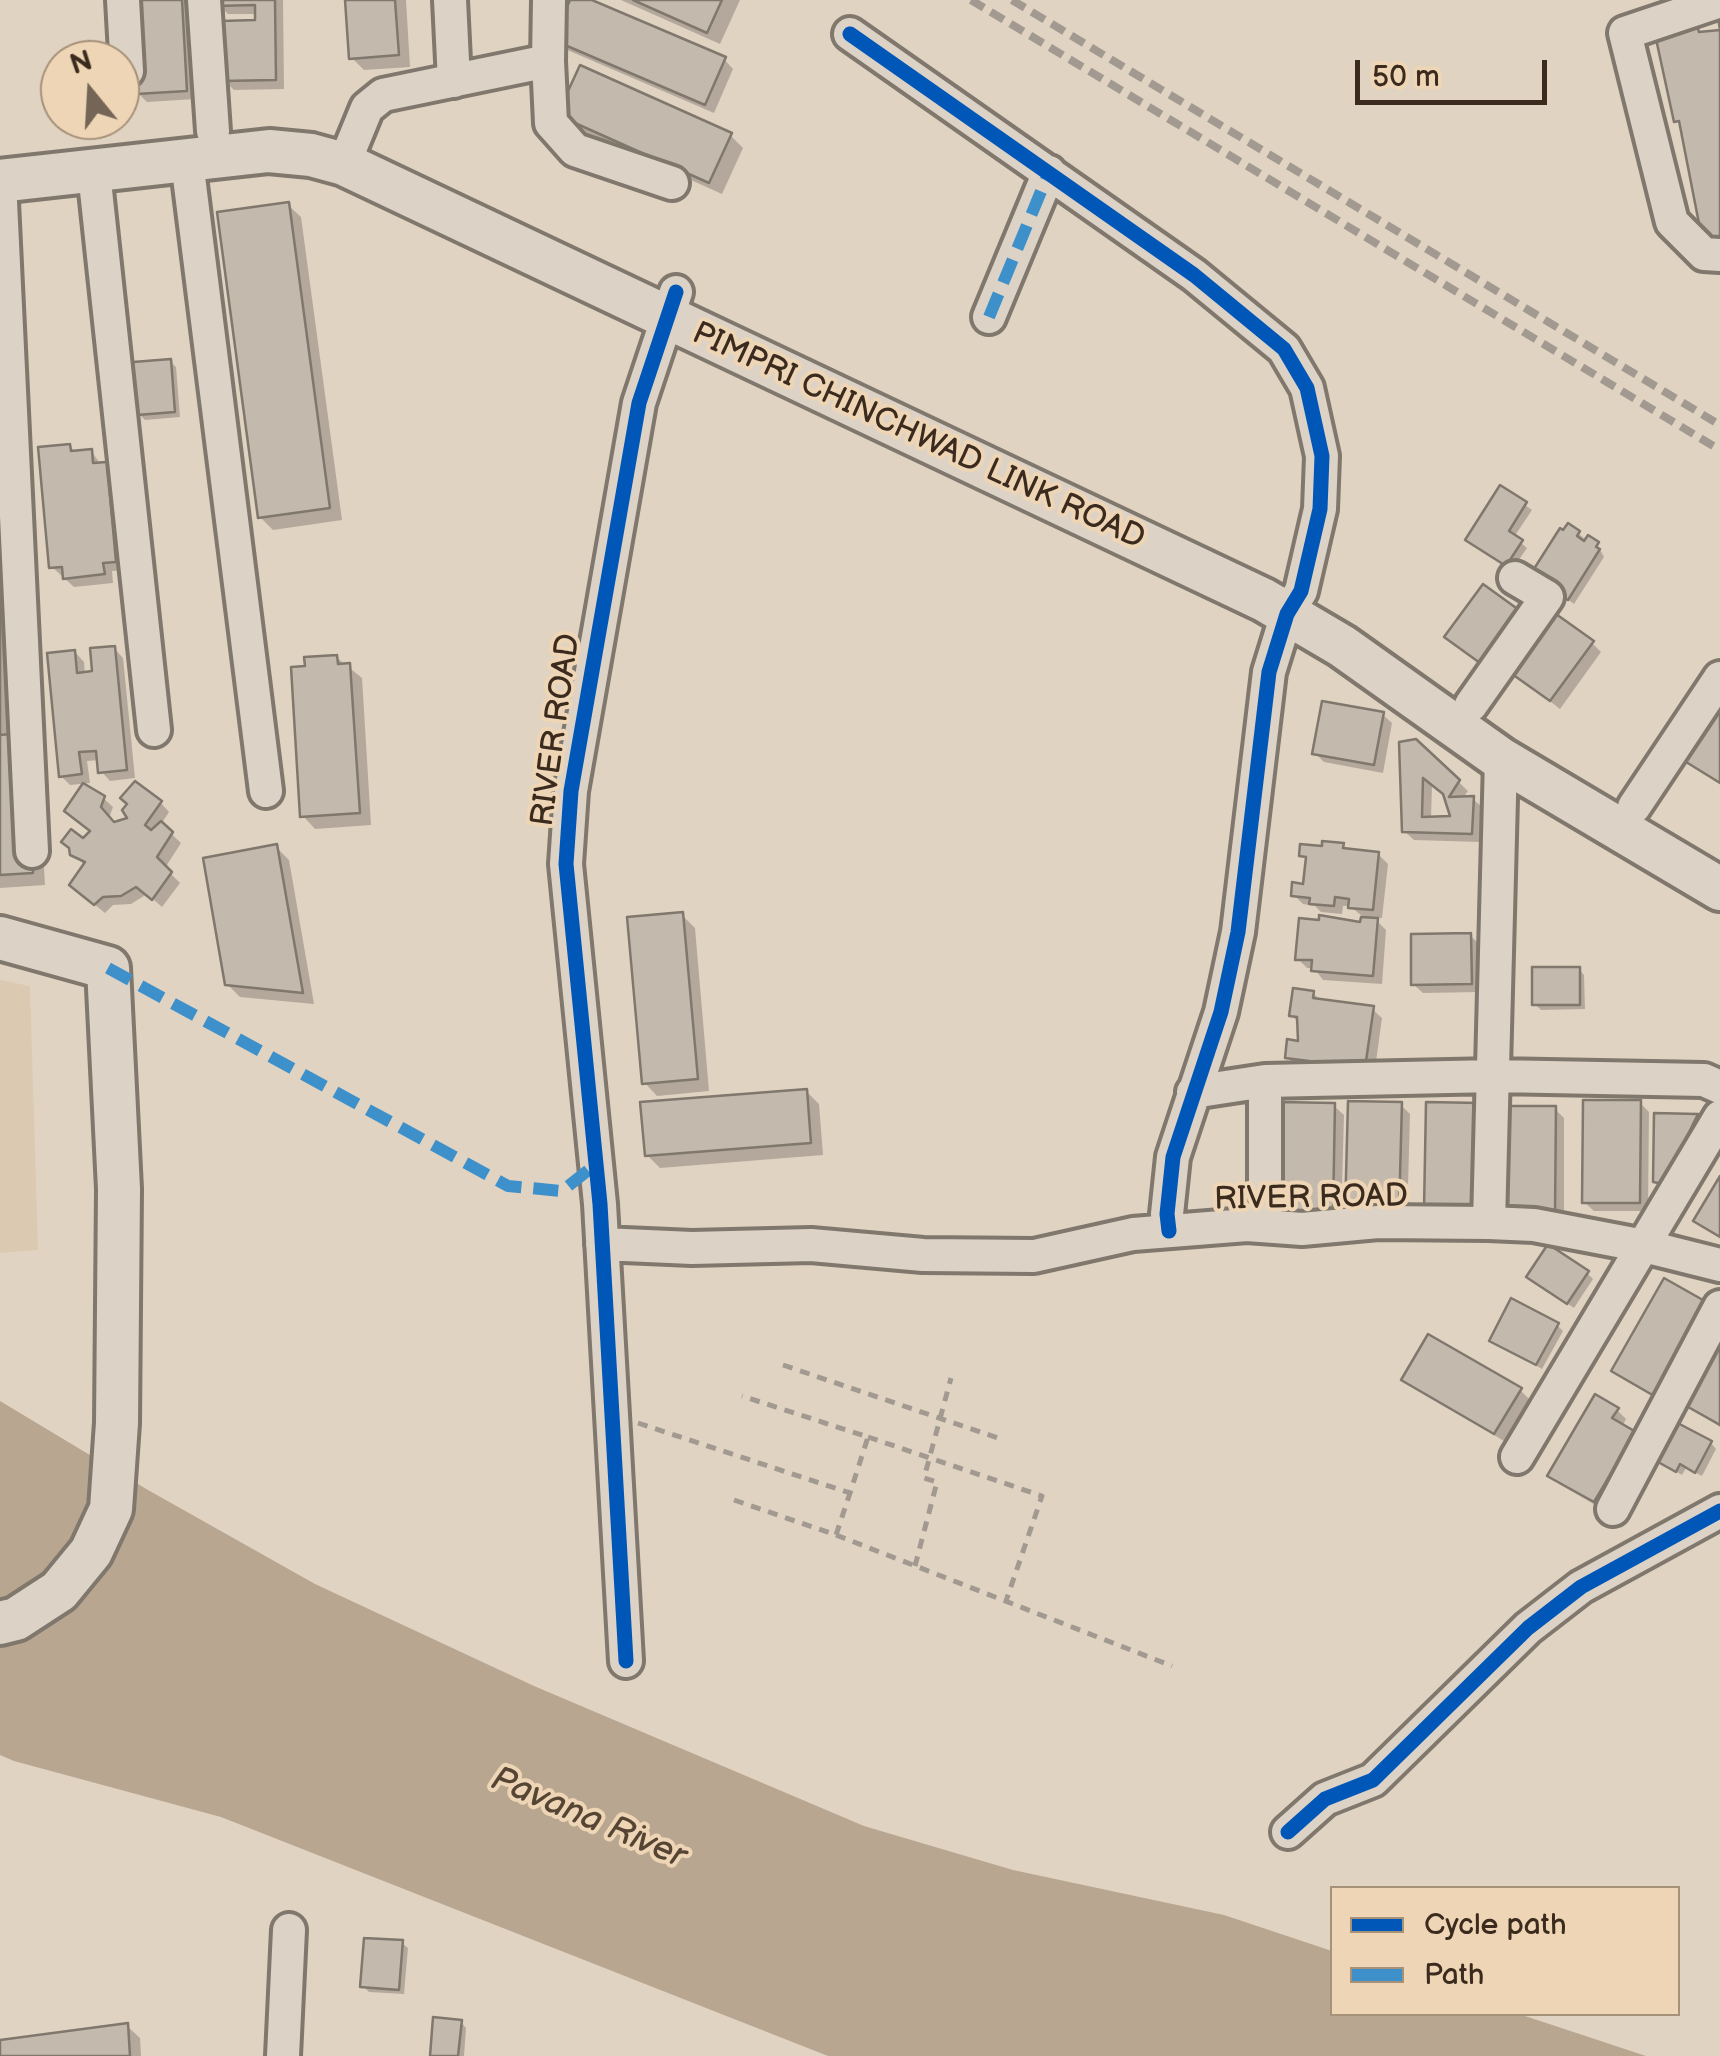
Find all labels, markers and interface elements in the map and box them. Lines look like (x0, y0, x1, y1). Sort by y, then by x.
north arrow (40, 40, 140, 140)
scale bar (1360, 40, 1552, 102)
text: N (66, 44, 96, 82)
text: 50 m (1372, 59, 1440, 95)
street label: PIMPRI CHINCHWAD LINK ROAD (686, 315, 1150, 559)
street label: RIVER ROAD (524, 631, 590, 829)
street label: RIVER ROAD (1214, 1178, 1408, 1220)
water label: Pavana River (484, 1759, 692, 1879)
legend (1330, 1886, 1680, 2016)
text: Cycle path (1424, 1907, 1567, 1943)
text: Path (1424, 1957, 1484, 1993)

